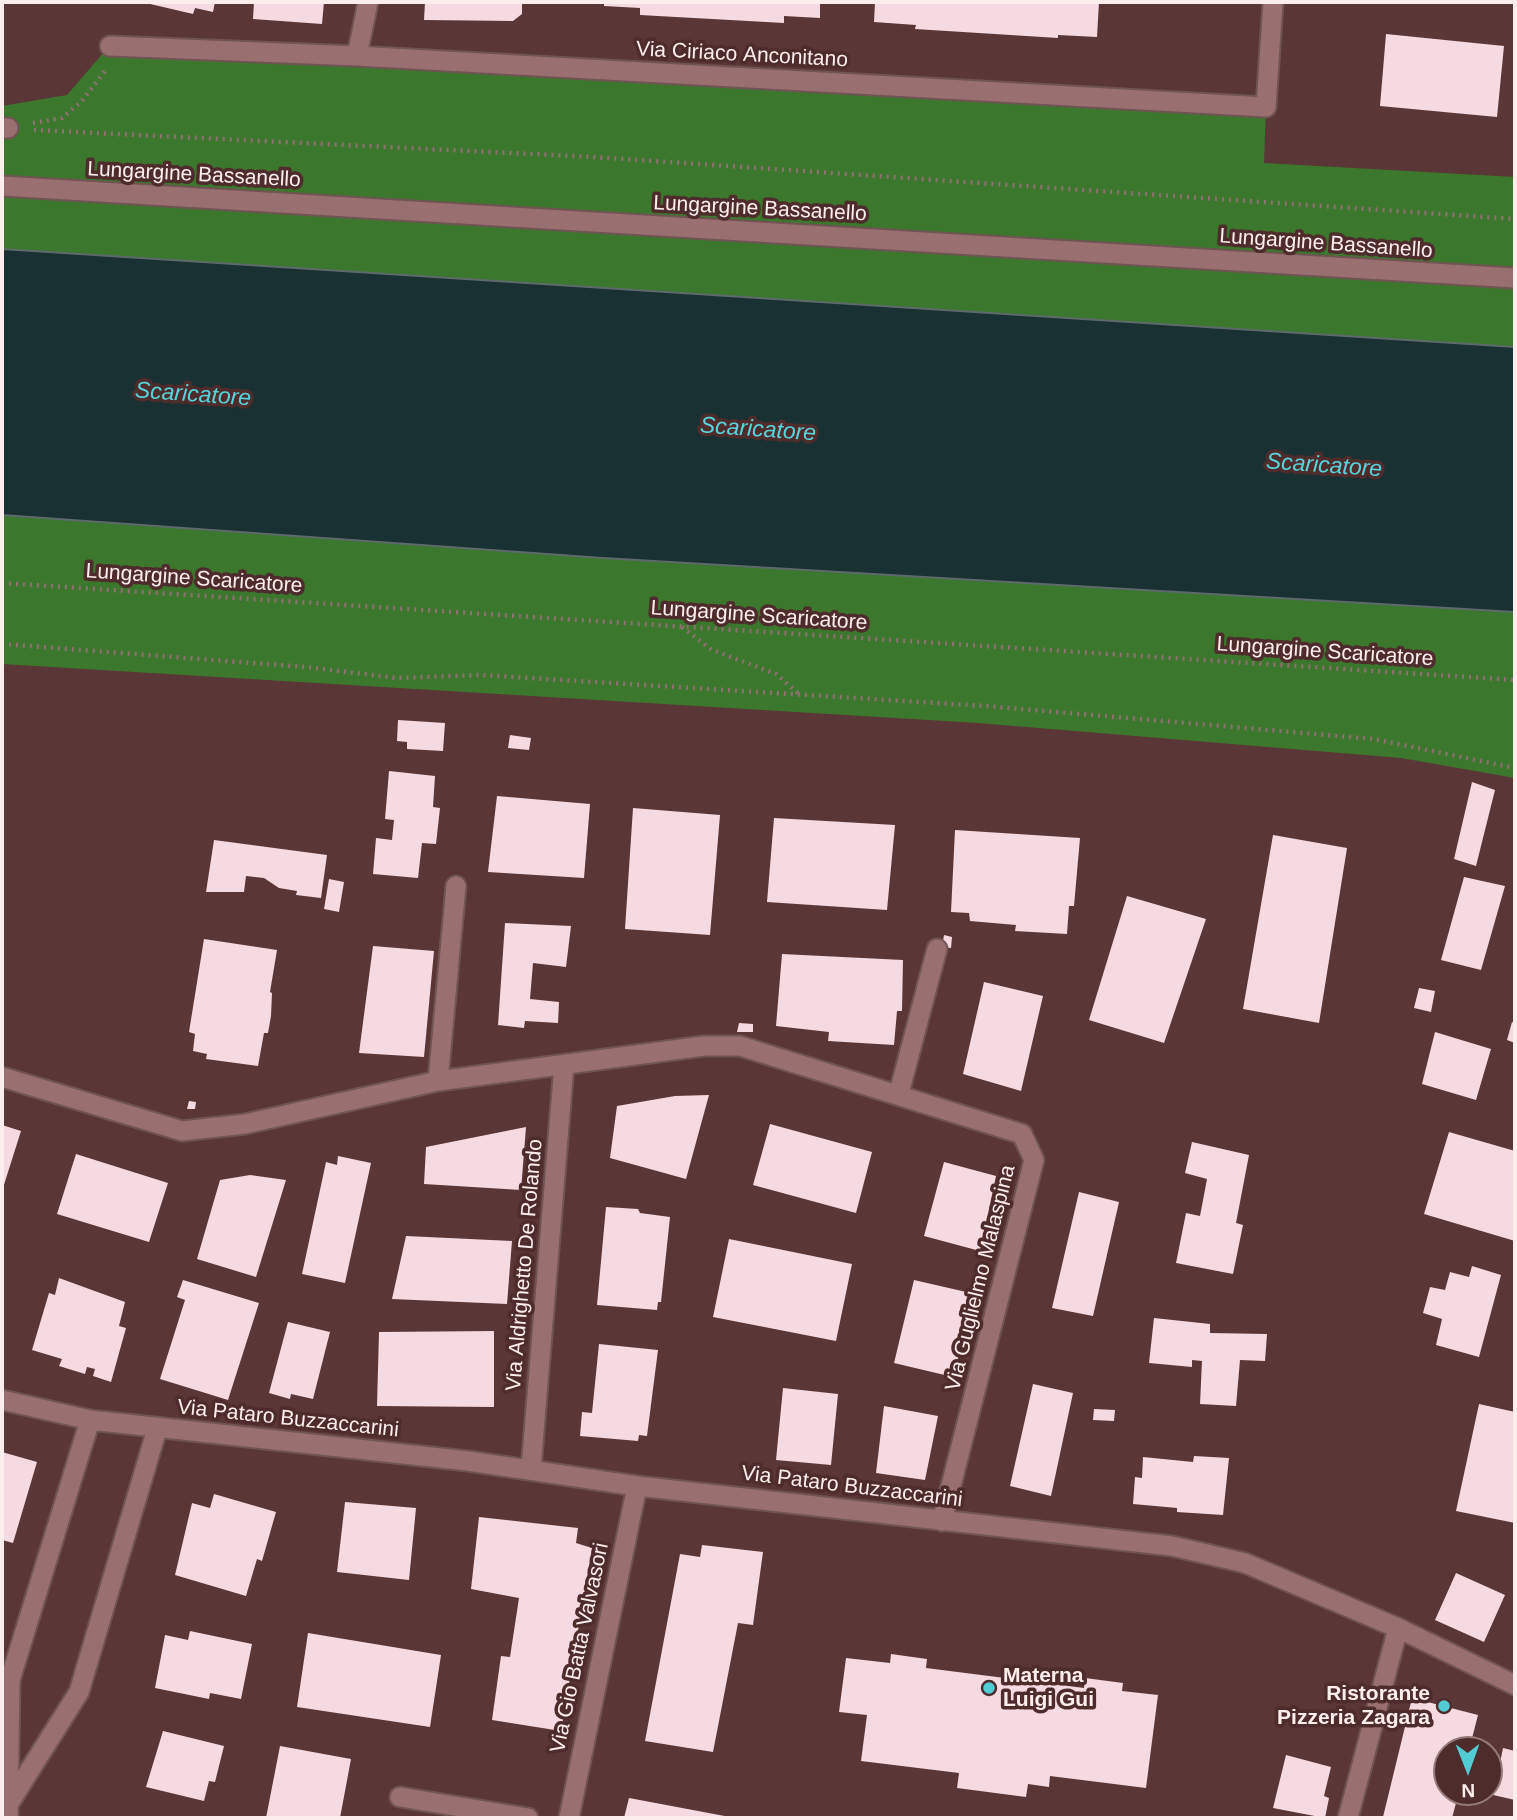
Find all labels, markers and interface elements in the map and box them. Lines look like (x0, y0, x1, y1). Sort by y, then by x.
street label: Via Ciriaco Anconitano (635, 37, 849, 73)
street label: Lungargine Bassanello (87, 157, 301, 193)
street label: Lungargine Bassanello (653, 191, 867, 227)
street label: Lungargine Bassanello (1219, 224, 1433, 264)
water label: Scaricatore (134, 377, 252, 413)
water label: Scaricatore (699, 412, 817, 448)
water label: Scaricatore (1265, 448, 1383, 484)
street label: Lungargine Scaricatore (85, 559, 303, 599)
street label: Lungargine Scaricatore (650, 596, 868, 636)
street label: Lungargine Scaricatore (1216, 632, 1434, 672)
street label: Via Aldrighetto De Rolando (501, 1138, 549, 1392)
street label: Via Guglielmo Malaspina (941, 1162, 1021, 1394)
street label: Via Pataro Buzzaccarini (176, 1395, 400, 1443)
street label: Via Pataro Buzzaccarini (740, 1461, 964, 1513)
street label: Via Gio Batta Valvasori (545, 1541, 615, 1755)
place label: Materna Luigi Gui (1003, 1663, 1094, 1713)
marker: Materna Luigi Gui (981, 1680, 997, 1696)
place label: Ristorante Pizzeria Zagara (1277, 1681, 1430, 1731)
marker: Ristorante Pizzeria Zagara (1436, 1698, 1452, 1714)
north arrow (1433, 1736, 1503, 1806)
text: N (1461, 1780, 1475, 1801)

